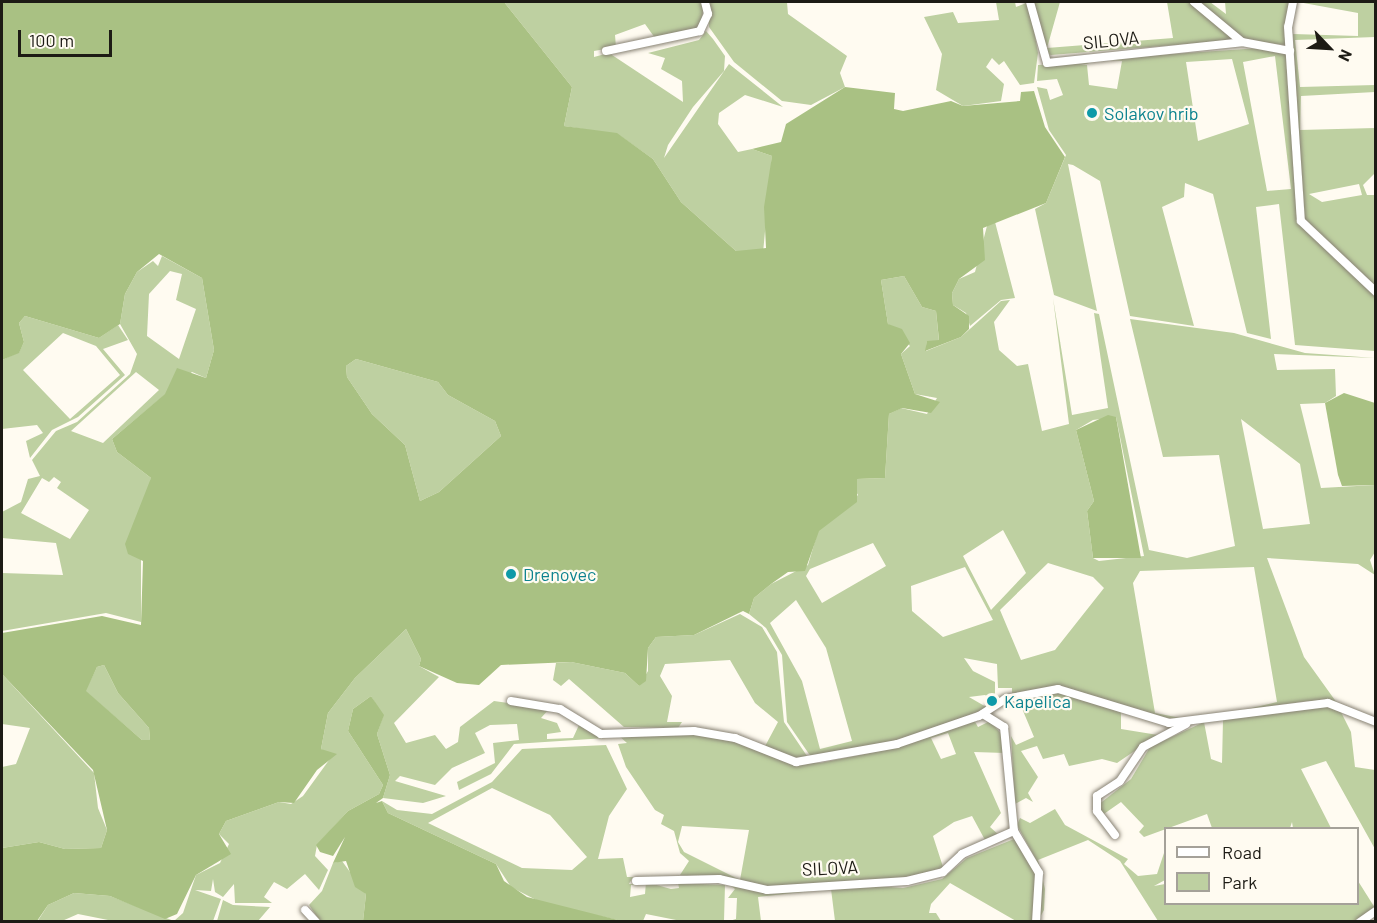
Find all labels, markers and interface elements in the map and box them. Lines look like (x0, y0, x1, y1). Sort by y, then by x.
scale bar (21, 18, 116, 56)
north arrow (1299, 18, 1359, 78)
street label: SILOVA (1082, 26, 1140, 54)
text: 100 m (29, 29, 74, 51)
text: N (1335, 47, 1357, 65)
place label: Solakov hrib (1104, 102, 1199, 124)
marker: Solakov hrib (1085, 106, 1099, 120)
place label: Drenovec (523, 563, 596, 585)
marker: Drenovec (504, 567, 518, 581)
place label: Kapelica (1004, 690, 1071, 712)
marker: Kapelica (985, 694, 999, 708)
legend (1164, 827, 1359, 905)
text: Road (1222, 841, 1262, 863)
street label: SILOVA (801, 856, 859, 880)
text: Park (1222, 871, 1257, 893)

